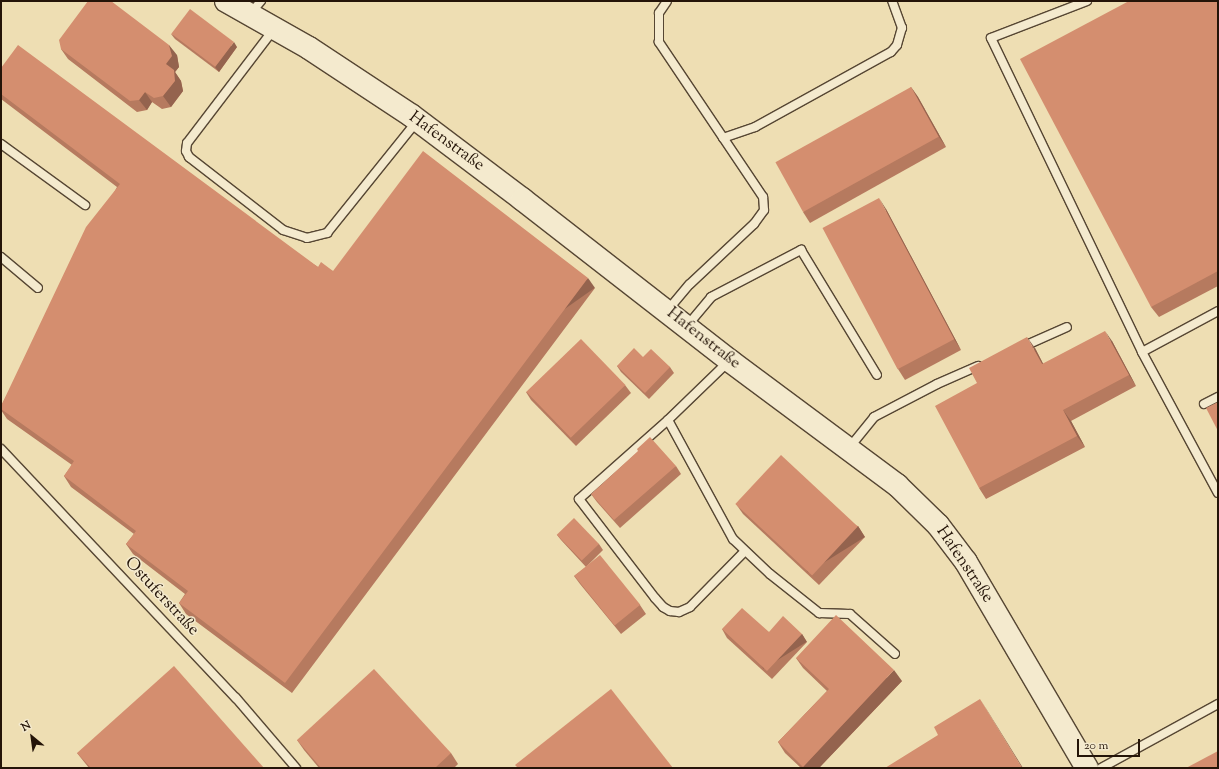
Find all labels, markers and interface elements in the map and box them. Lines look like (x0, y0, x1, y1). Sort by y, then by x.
street label: Hafenstraße (404, 108, 488, 176)
street label: Hafenstraße (662, 304, 744, 374)
street label: Hafenstraße (931, 523, 997, 607)
street label: Ostuferstraße (119, 553, 203, 641)
north arrow (12, 717, 52, 757)
text: N (18, 717, 34, 736)
scale bar (1079, 731, 1142, 757)
text: 20 m (1084, 737, 1108, 755)

